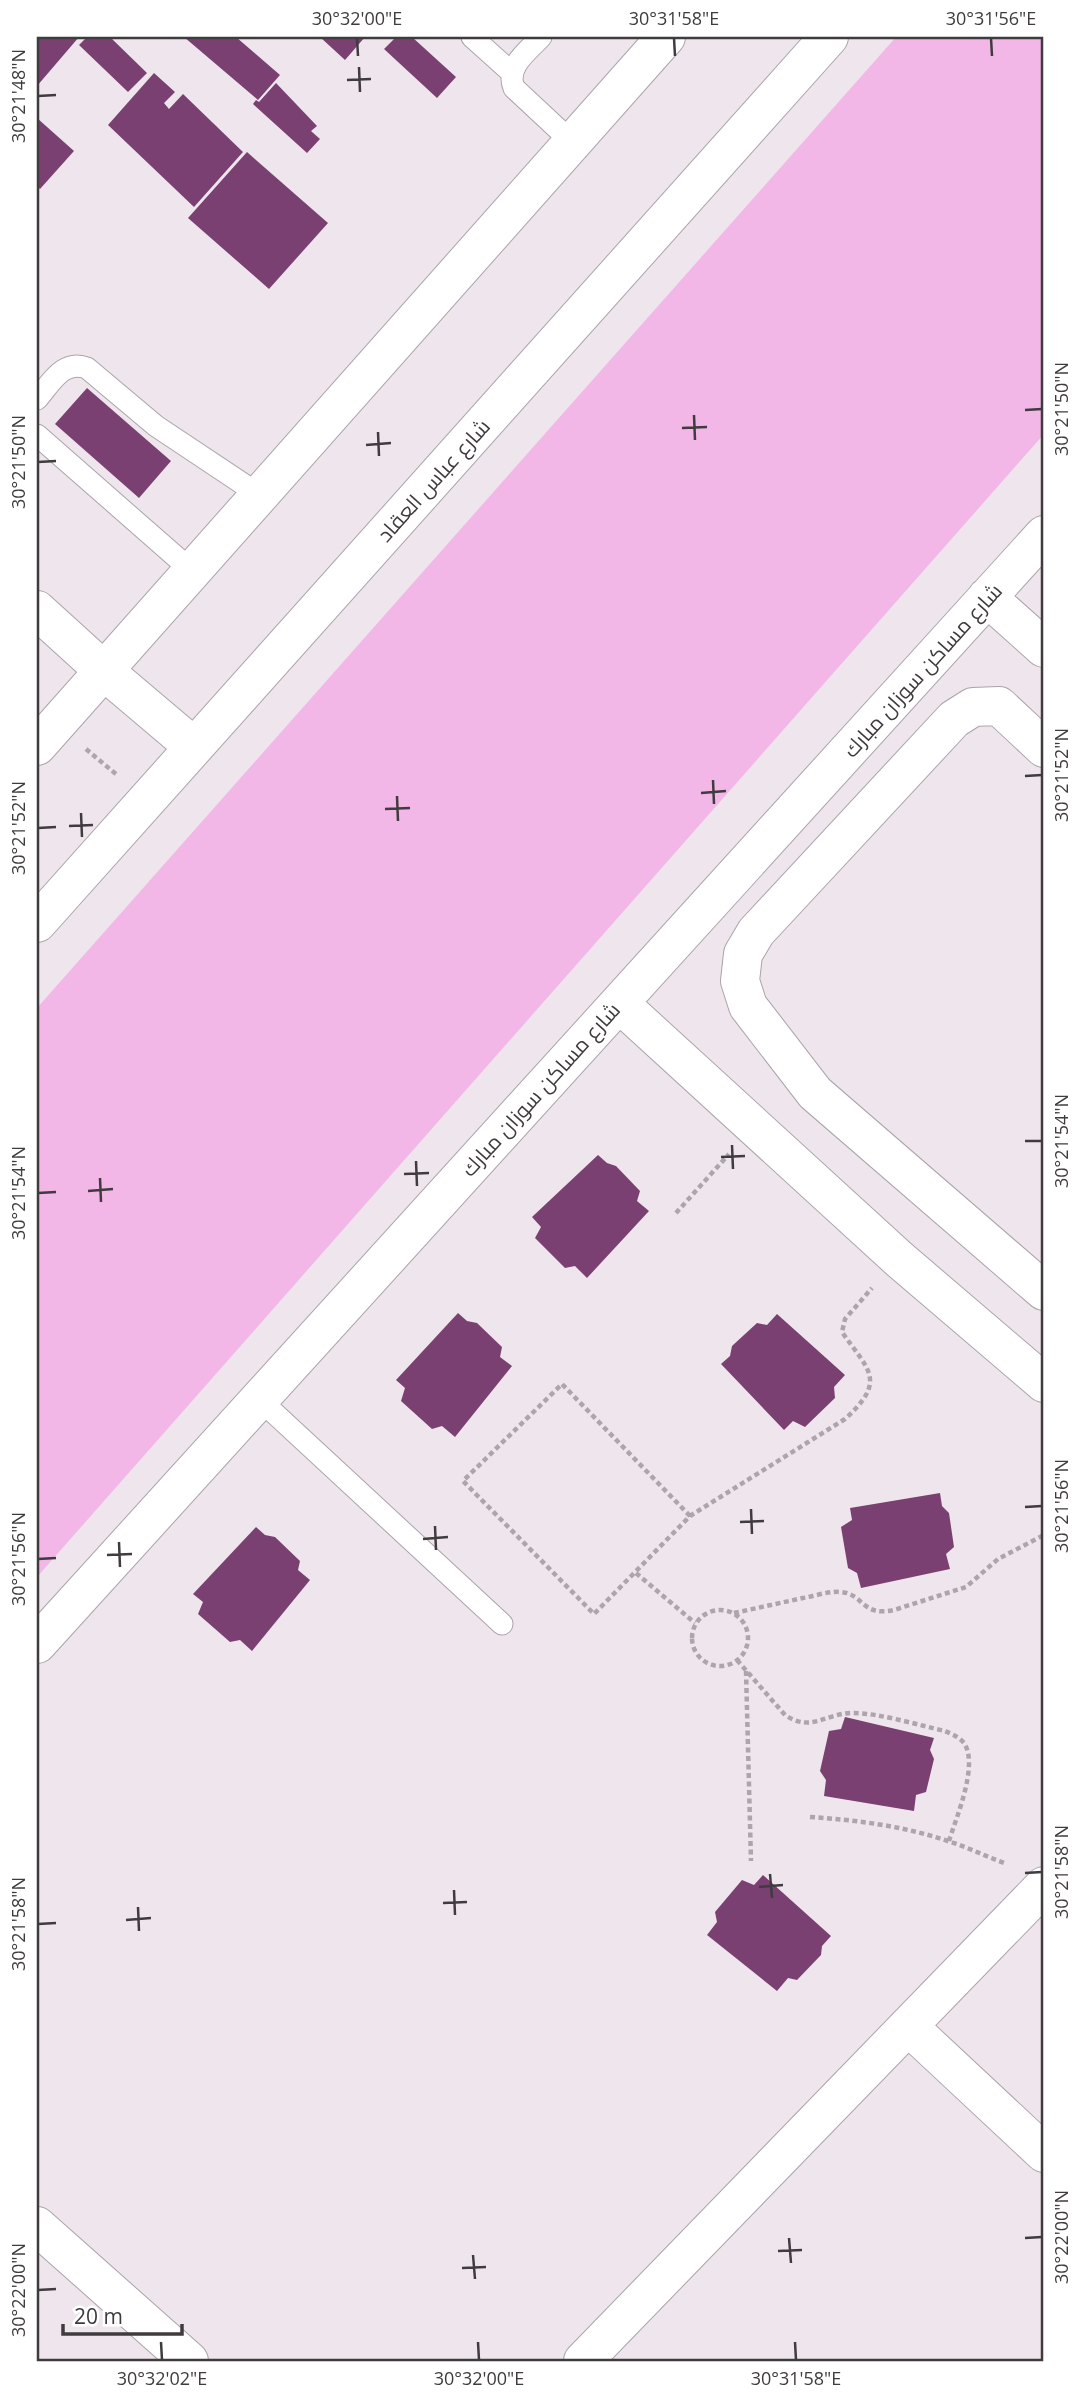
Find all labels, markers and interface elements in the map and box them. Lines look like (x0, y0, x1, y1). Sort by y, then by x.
text: 30°32'00"E (312, 6, 402, 30)
text: 30°31'58"E (629, 6, 719, 30)
text: 30°31'56"E (946, 6, 1036, 30)
text: 30°21'48"N (6, 49, 30, 143)
text: 30°21'50"N (1049, 362, 1073, 456)
street label: شارع عباس العقاد (370, 413, 496, 548)
text: 30°21'50"N (6, 415, 30, 509)
street label: شارع مساكن سوزان مبارك (836, 577, 1008, 764)
text: 30°21'52"N (1049, 728, 1073, 822)
text: 30°21'52"N (6, 781, 30, 875)
street label: شارع مساكن سوزان مبارك (454, 996, 626, 1183)
text: 30°21'54"N (1049, 1094, 1073, 1188)
text: 30°21'54"N (6, 1146, 30, 1240)
text: 30°21'56"N (1049, 1459, 1073, 1553)
text: 30°21'56"N (6, 1512, 30, 1606)
text: 30°21'58"N (1049, 1825, 1073, 1919)
text: 30°21'58"N (6, 1877, 30, 1971)
text: 30°22'00"N (1049, 2190, 1073, 2284)
text: 30°22'00"N (6, 2243, 30, 2337)
scale bar (63, 2293, 182, 2337)
text: 20 m (74, 2302, 123, 2330)
text: 30°32'02"E (117, 2366, 207, 2390)
text: 30°32'00"E (434, 2366, 524, 2390)
text: 30°31'58"E (751, 2366, 841, 2390)

